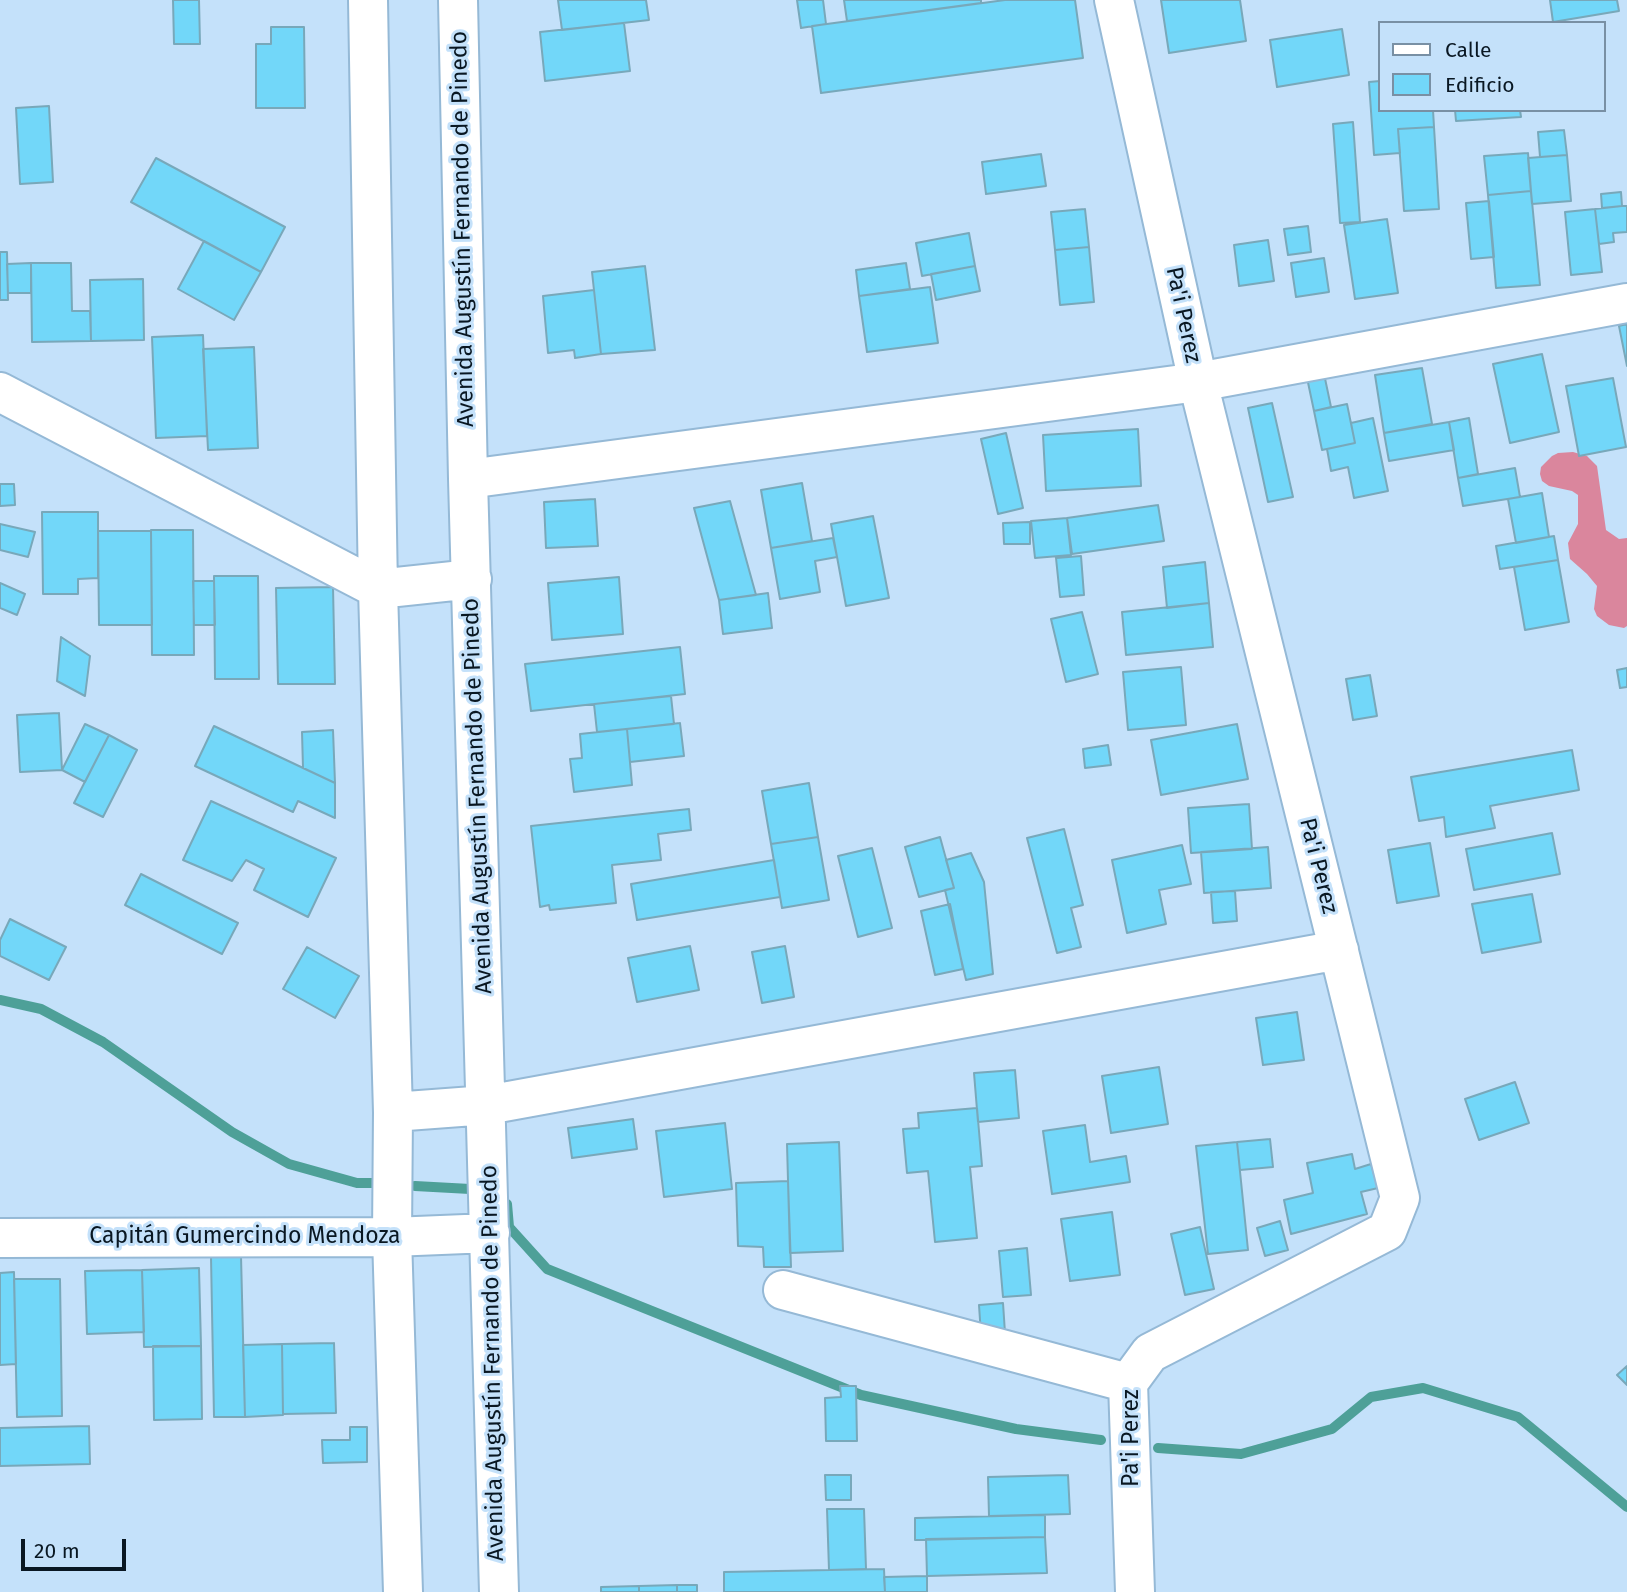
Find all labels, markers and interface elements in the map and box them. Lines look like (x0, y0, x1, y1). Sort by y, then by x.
legend (1378, 21, 1606, 112)
street label: Avenida Augustín Fernando de Pinedo (446, 31, 480, 427)
text: Calle (1445, 37, 1491, 63)
text: Edificio (1445, 72, 1515, 98)
street label: Pa'i Perez (1159, 264, 1207, 366)
street label: Avenida Augustín Fernando de Pinedo (457, 598, 499, 994)
street label: Pa'i Perez (1293, 815, 1343, 917)
street label: Avenida Augustín Fernando de Pinedo (476, 1165, 510, 1561)
street label: Capitán Gumercindo Mendoza (89, 1223, 401, 1251)
street label: Pa'i Perez (1118, 1389, 1146, 1487)
scale bar (24, 1526, 130, 1570)
text: 20 m (34, 1538, 80, 1564)

